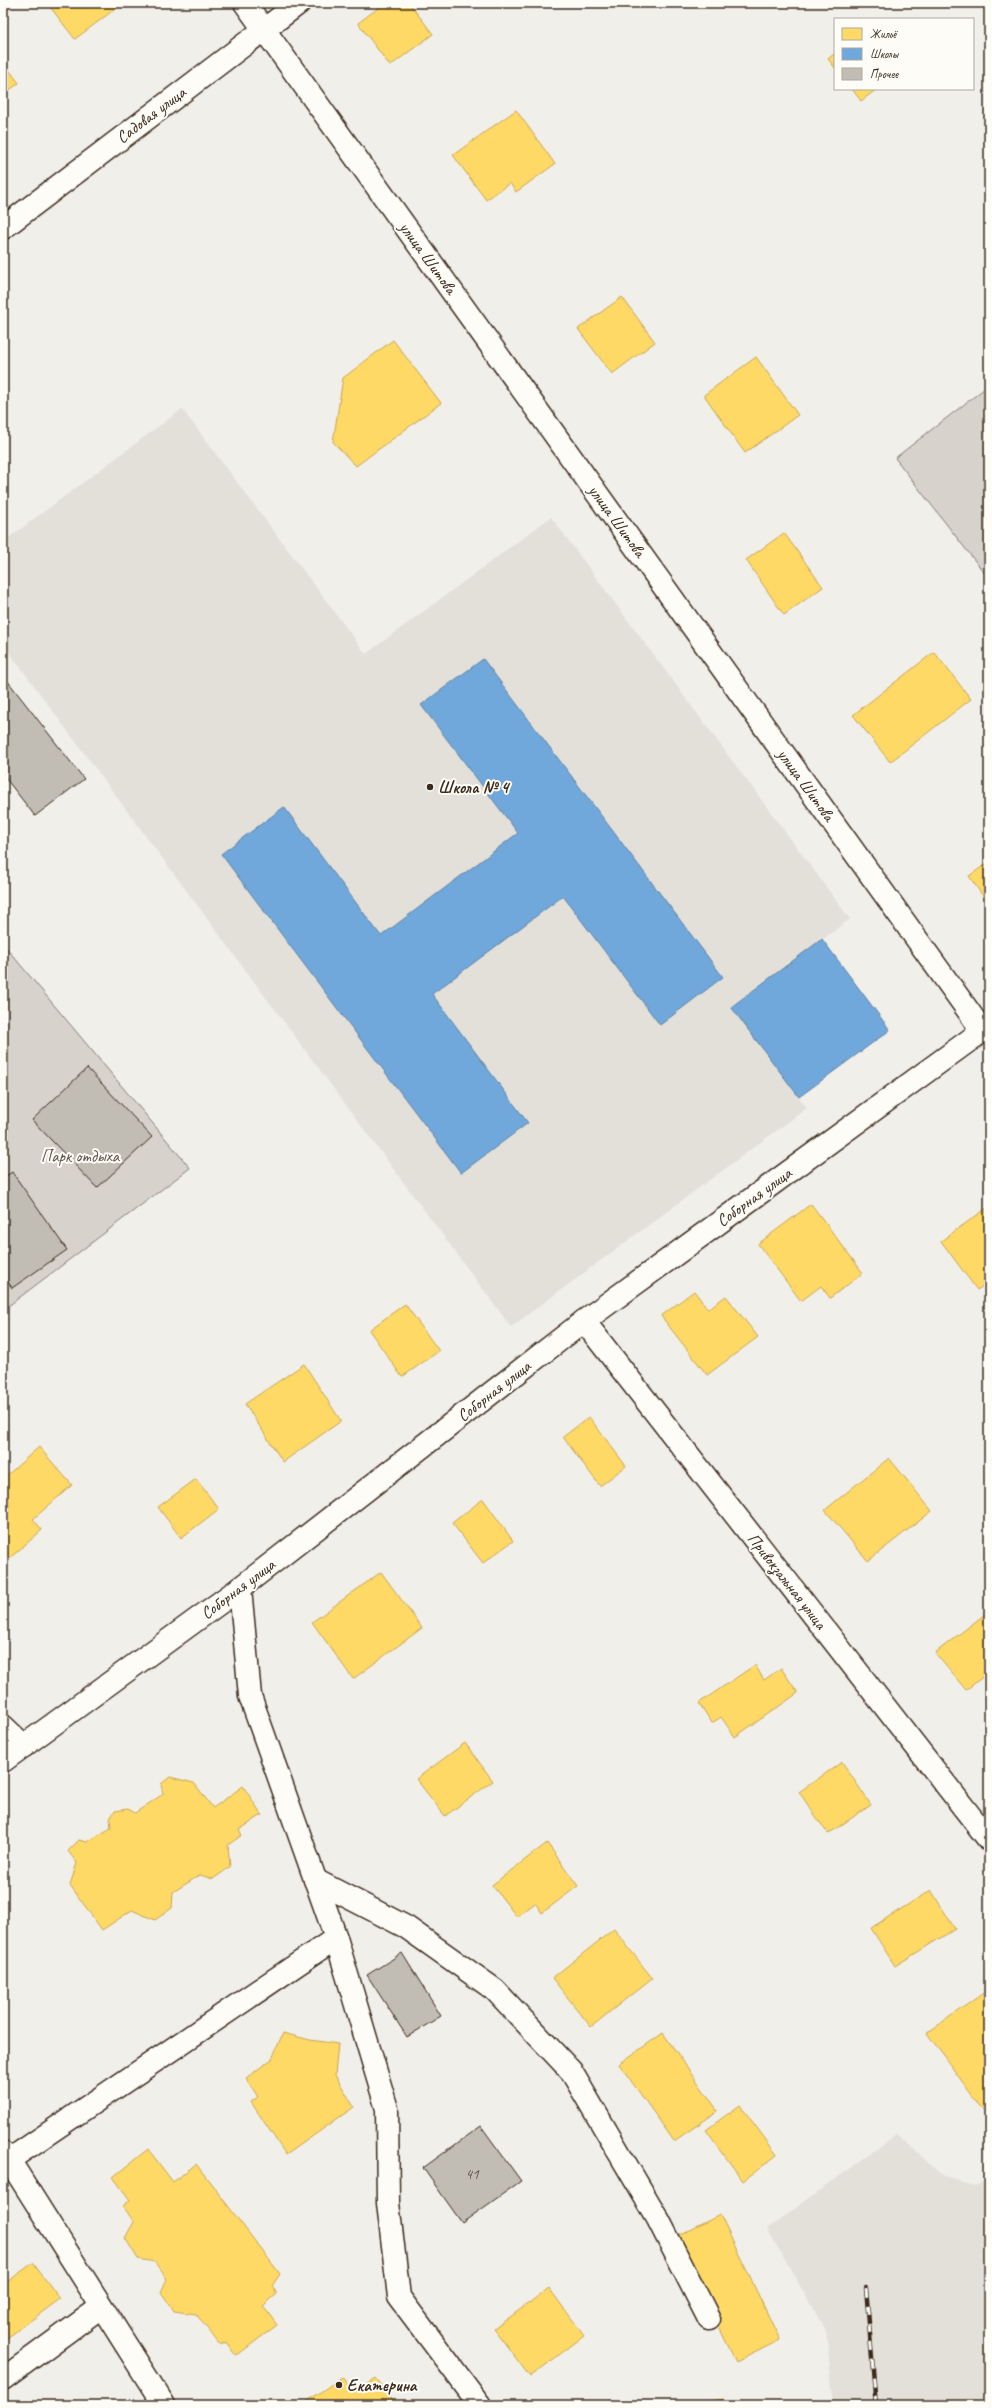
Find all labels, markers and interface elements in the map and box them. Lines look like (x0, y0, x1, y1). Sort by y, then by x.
legend (834, 18, 974, 90)
text: Жильё (870, 26, 898, 42)
text: Школы (870, 46, 900, 62)
text: Прочее (870, 66, 899, 82)
street label: Садовая улица (112, 81, 191, 148)
street label: улица Шитова (394, 217, 462, 300)
street label: улица Шитова (583, 480, 651, 563)
street label: улица Шитова (772, 744, 840, 827)
place label: Школа № 4 (438, 777, 511, 798)
marker: Школа № 4 (425, 782, 435, 792)
park label: Парк отдыха (41, 1146, 121, 1167)
street label: Соборная улица (712, 1162, 797, 1231)
street label: Соборная улица (453, 1355, 536, 1426)
street label: Привокзальная улица (742, 1529, 832, 1635)
street label: Соборная улица (197, 1553, 281, 1624)
house number: 41 (465, 2165, 480, 2184)
place label: Екатерина (347, 2375, 418, 2396)
marker: Екатерина (334, 2380, 344, 2390)

